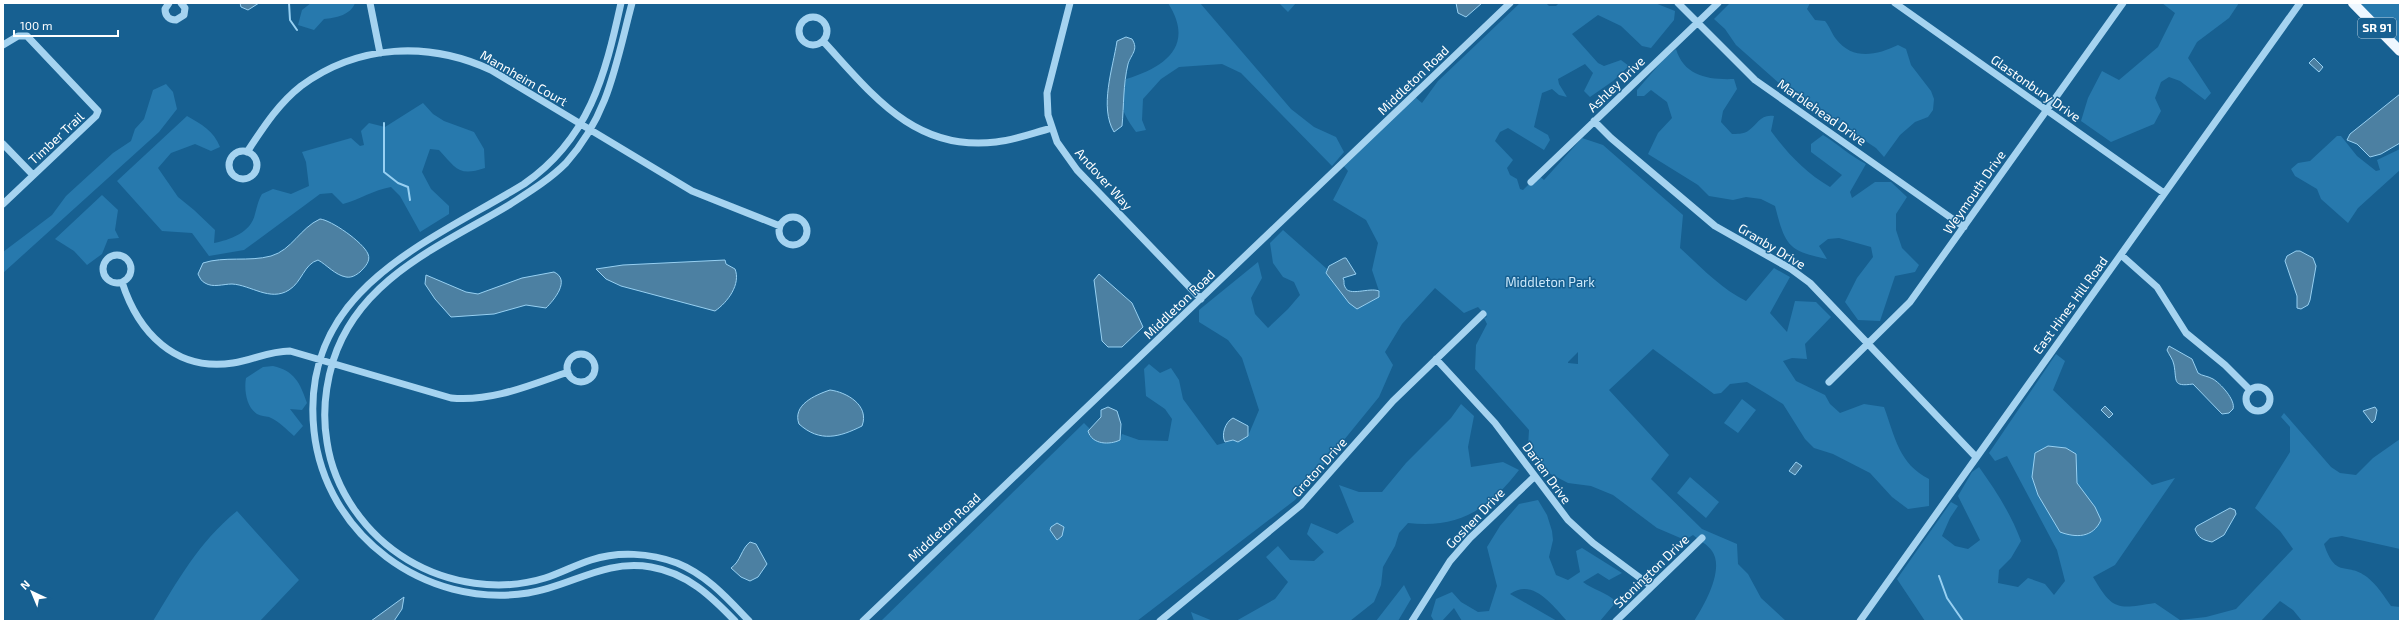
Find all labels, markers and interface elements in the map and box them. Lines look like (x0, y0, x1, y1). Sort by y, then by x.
scale bar (14, 12, 118, 38)
text: 100 m (20, 18, 52, 32)
road number: SR 91 (2358, 18, 2396, 38)
street label: Middleton Road (1374, 42, 1452, 118)
street label: Mannheim Court (478, 47, 571, 109)
street label: Glastonbury Drive (1988, 51, 2084, 125)
street label: Ashley Drive (1584, 53, 1648, 115)
street label: Marblehead Drive (1774, 75, 1870, 149)
street label: Timber Trail (25, 108, 87, 168)
street label: Andover Way (1072, 145, 1136, 213)
street label: Weymouth Drive (1939, 147, 2009, 237)
street label: Granby Drive (1735, 220, 1809, 272)
street label: East Hines Hill Road (2029, 253, 2111, 357)
street label: Middleton Road (1140, 266, 1218, 342)
park label: Middleton Park (1505, 274, 1595, 290)
street label: Groton Drive (1288, 434, 1350, 500)
street label: Darien Drive (1519, 439, 1575, 507)
street label: Goshen Drive (1442, 484, 1508, 552)
street label: Middleton Road (905, 489, 983, 565)
street label: Stonington Drive (1610, 531, 1692, 611)
north arrow (12, 572, 52, 612)
text: N (17, 577, 32, 592)

